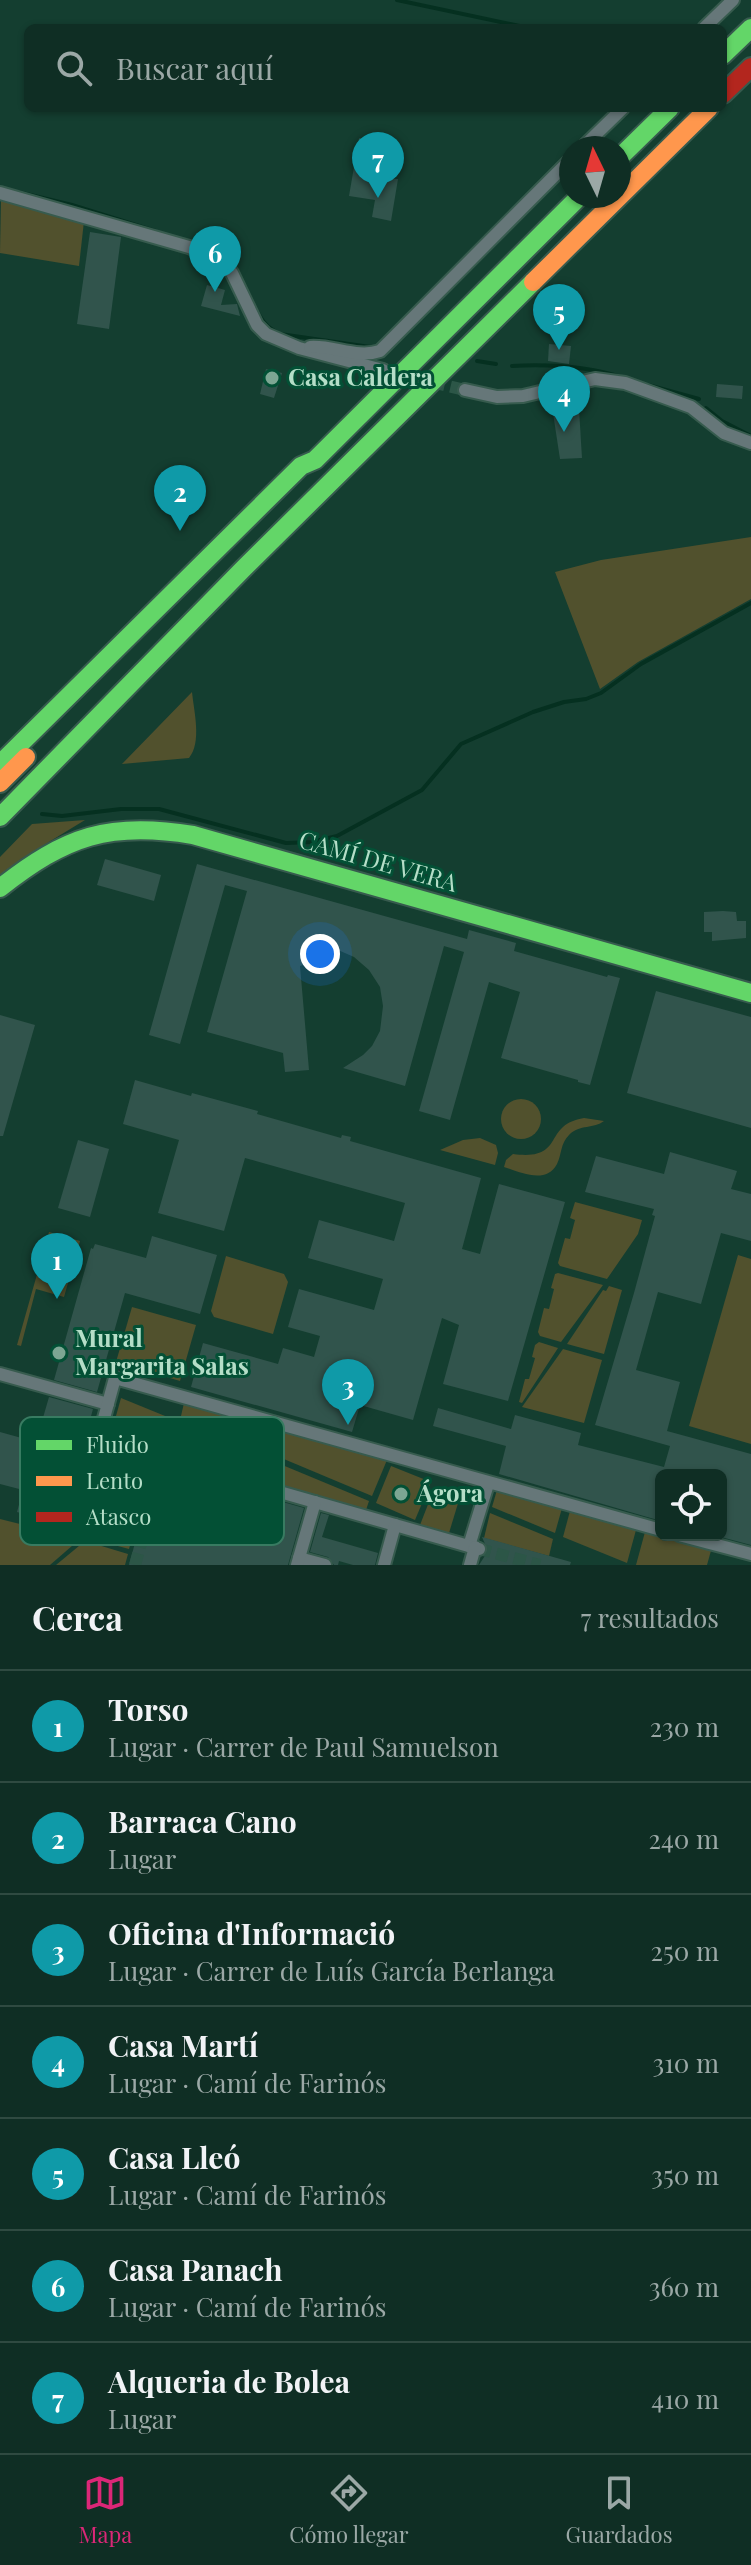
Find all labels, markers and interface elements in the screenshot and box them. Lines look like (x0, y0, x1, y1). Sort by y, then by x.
search box (24, 24, 727, 112)
icon: search (52, 46, 96, 90)
text: Buscar aquí (116, 48, 273, 88)
pin: 7 (352, 132, 404, 198)
north arrow (559, 136, 631, 208)
pin: 6 (189, 226, 241, 292)
pin: 5 (533, 284, 585, 350)
place label: Casa Caldera (288, 360, 433, 392)
pin: 4 (538, 366, 590, 432)
marker: Casa Caldera (263, 369, 281, 387)
pin: 2 (154, 465, 206, 531)
street label: CAMÍ DE VERA (296, 822, 462, 898)
your location (300, 934, 340, 974)
pin: 1 (31, 1233, 83, 1299)
place label: Mural Margarita Salas (75, 1321, 249, 1381)
marker: Mural Margarita Salas (50, 1344, 68, 1362)
pin: 3 (322, 1359, 374, 1425)
legend (20, 1417, 284, 1545)
text: Fluido (86, 1429, 149, 1459)
text: Lento (86, 1465, 143, 1495)
map controls (655, 1469, 727, 1541)
button: locate (655, 1469, 727, 1541)
place label: Ágora (416, 1476, 484, 1508)
marker: Ágora (392, 1485, 410, 1503)
text: Atasco (85, 1501, 151, 1531)
text: Cerca (32, 1594, 123, 1640)
text: 7 resultados (581, 1600, 719, 1635)
text: Torso (108, 1689, 189, 1729)
text: 1 (53, 1709, 63, 1744)
text: 230 m (650, 1709, 719, 1744)
text: Lugar · Carrer de Paul Samuelson (108, 1729, 499, 1764)
text: Barraca Cano (108, 1801, 297, 1841)
text: 2 (51, 1821, 65, 1856)
text: 240 m (649, 1821, 719, 1856)
text: Lugar (108, 1841, 176, 1876)
text: Oficina d'Informació (108, 1913, 395, 1953)
text: 3 (52, 1933, 64, 1968)
text: 250 m (651, 1933, 719, 1968)
text: Lugar · Carrer de Luís García Berlanga (108, 1953, 555, 1988)
text: Casa Martí (108, 2025, 258, 2065)
text: 4 (51, 2045, 65, 2080)
text: 310 m (652, 2045, 719, 2080)
text: Lugar · Camí de Farinós (108, 2065, 386, 2100)
text: Casa Lleó (108, 2137, 240, 2177)
text: 5 (52, 2157, 64, 2192)
text: 350 m (651, 2157, 719, 2192)
text: Lugar · Camí de Farinós (108, 2177, 386, 2212)
text: Casa Panach (108, 2249, 282, 2289)
text: 6 (51, 2269, 65, 2304)
text: 360 m (649, 2269, 719, 2304)
text: Lugar · Camí de Farinós (108, 2289, 386, 2324)
text: Alqueria de Bolea (108, 2361, 350, 2401)
text: 7 (52, 2381, 64, 2416)
text: 410 m (651, 2381, 719, 2416)
text: Lugar (108, 2401, 176, 2436)
tab: Mapa (79, 2471, 132, 2549)
tab: Cómo llegar (289, 2471, 409, 2549)
tab: Guardados (566, 2471, 672, 2549)

